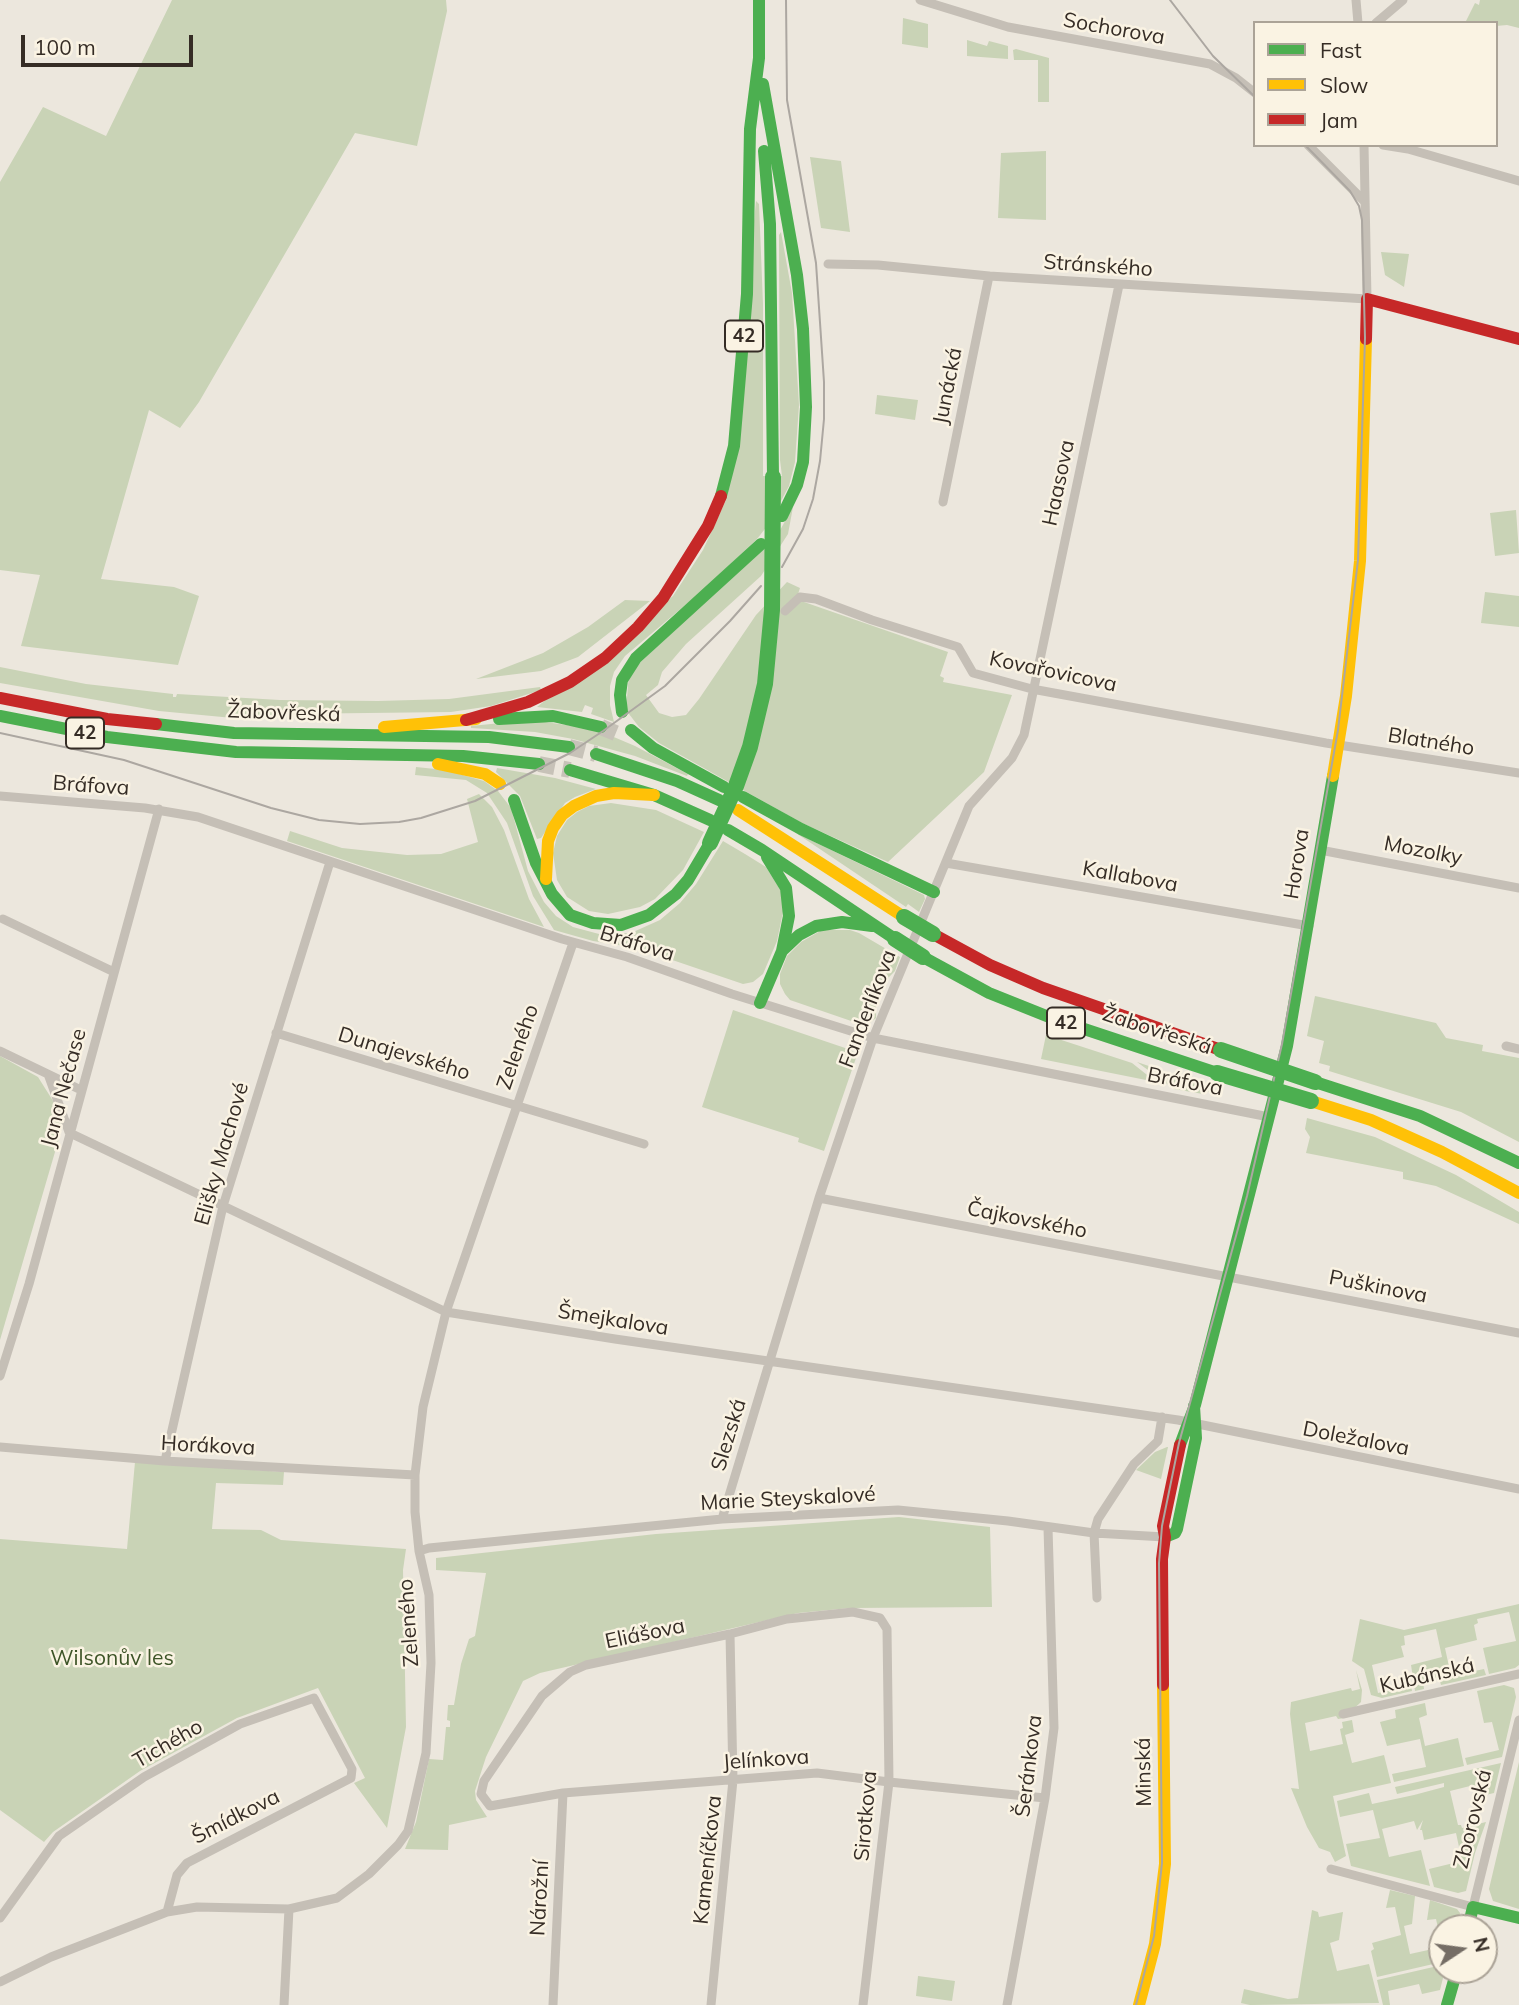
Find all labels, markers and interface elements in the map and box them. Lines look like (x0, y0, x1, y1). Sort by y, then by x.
street label: Sochorova (1061, 8, 1167, 50)
scale bar (24, 21, 196, 65)
legend (1253, 21, 1498, 147)
text: 100 m (34, 34, 96, 60)
text: Fast (1320, 37, 1362, 63)
text: Slow (1320, 72, 1368, 98)
text: Jam (1320, 107, 1358, 133)
street label: Stránského (1042, 250, 1154, 282)
road number: 42 (725, 320, 763, 352)
street label: Junácká (928, 345, 968, 427)
street label: Haasova (1038, 438, 1080, 528)
street label: Kovařovicova (987, 646, 1119, 698)
street label: Žabovřeská (227, 698, 341, 728)
road number: 42 (66, 718, 104, 748)
street label: Blatného (1386, 723, 1476, 761)
street label: Bráfova (52, 771, 130, 801)
street label: Horova (1279, 827, 1315, 901)
street label: Mozolky (1382, 831, 1464, 871)
street label: Kallabova (1080, 856, 1180, 898)
street label: Bráfova (597, 921, 677, 967)
street label: Fanderlíkova (834, 947, 902, 1071)
street label: Zeleného (492, 1001, 544, 1093)
street label: Žabovřeská (1099, 1002, 1215, 1060)
road number: 42 (1047, 1007, 1085, 1038)
street label: Dunajevského (335, 1022, 473, 1086)
street label: Jana Nečase (36, 1026, 92, 1150)
street label: Bráfova (1145, 1062, 1225, 1102)
street label: Elišky Machové (190, 1080, 254, 1228)
street label: Čajkovského (965, 1196, 1089, 1244)
street label: Puškinova (1327, 1265, 1429, 1309)
street label: Šmejkalova (556, 1299, 670, 1341)
street label: Slezská (706, 1396, 752, 1474)
street label: Doležalova (1301, 1416, 1411, 1462)
street label: Horákova (160, 1431, 256, 1461)
street label: Marie Steyskalové (700, 1482, 876, 1516)
street label: Zeleného (393, 1578, 425, 1668)
street label: Eliášova (603, 1613, 687, 1655)
park label: Wilsonův les (50, 1646, 174, 1672)
street label: Kubánská (1377, 1653, 1477, 1699)
street label: Šeránkova (1010, 1713, 1048, 1819)
street label: Tichého (129, 1714, 207, 1774)
street label: Minská (1131, 1737, 1157, 1807)
street label: Jelínkova (722, 1744, 810, 1776)
street label: Zborovská (1449, 1767, 1497, 1871)
street label: Sirotkova (849, 1770, 883, 1862)
street label: Šmídkova (188, 1784, 284, 1850)
street label: Kameníčkova (689, 1794, 727, 1926)
street label: Nárožní (525, 1859, 555, 1937)
north arrow (1428, 1914, 1498, 1984)
text: N (1468, 1935, 1495, 1954)

